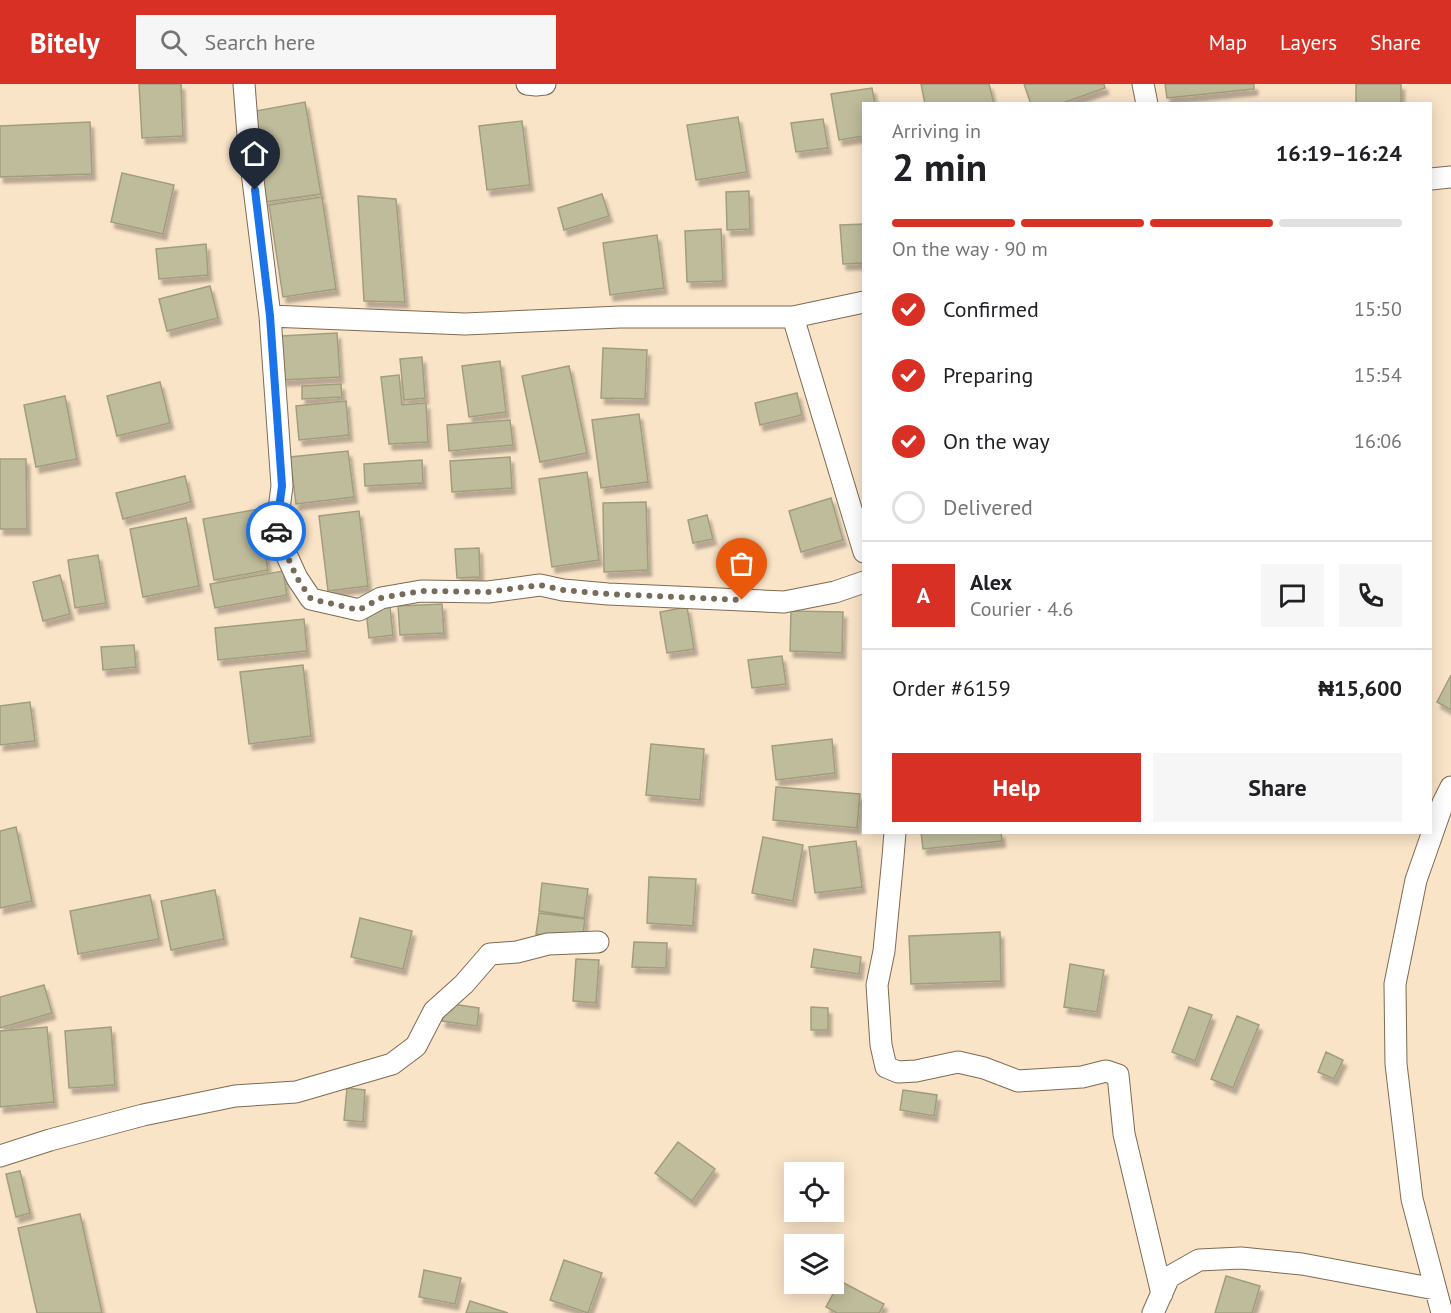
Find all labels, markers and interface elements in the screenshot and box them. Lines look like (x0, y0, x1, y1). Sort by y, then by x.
search box (136, 15, 556, 69)
text: Bitely (30, 24, 100, 61)
icon: search (157, 26, 190, 59)
text: Search here (205, 28, 316, 56)
text: Map (1209, 29, 1247, 56)
text: Layers (1280, 29, 1337, 56)
text: Share (1370, 29, 1421, 56)
text: Arriving in (892, 118, 981, 144)
pin (229, 128, 280, 190)
icon: home (238, 137, 271, 170)
text: 16:19–16:24 (1276, 139, 1402, 167)
text: 2 min (892, 141, 987, 192)
text: On the way · 90 m (892, 236, 1048, 262)
icon: check (892, 293, 925, 326)
text: Confirmed (943, 295, 1039, 323)
text: 15:50 (1354, 296, 1402, 322)
icon: check (892, 359, 925, 392)
text: Preparing (943, 361, 1033, 389)
text: 15:54 (1354, 362, 1402, 388)
icon: check (892, 425, 925, 458)
text: On the way (943, 427, 1050, 455)
text: 16:06 (1354, 428, 1402, 454)
text: Delivered (943, 493, 1033, 521)
courier (246, 501, 306, 561)
icon: car (260, 515, 293, 548)
pin (716, 538, 767, 600)
icon: bag (725, 547, 758, 580)
button: chat (1261, 564, 1324, 627)
button: phone (1339, 564, 1402, 627)
text: Alex (970, 568, 1012, 596)
text: A (917, 581, 930, 609)
text: Courier · 4.6 (970, 596, 1073, 622)
text: Order #6159 (892, 674, 1011, 702)
text: ₦15,600 (1318, 674, 1402, 702)
button: Help (892, 753, 1141, 822)
button: Share (1153, 753, 1402, 822)
map controls (784, 1162, 844, 1294)
button: locate (784, 1162, 844, 1222)
button: layers (784, 1234, 844, 1294)

